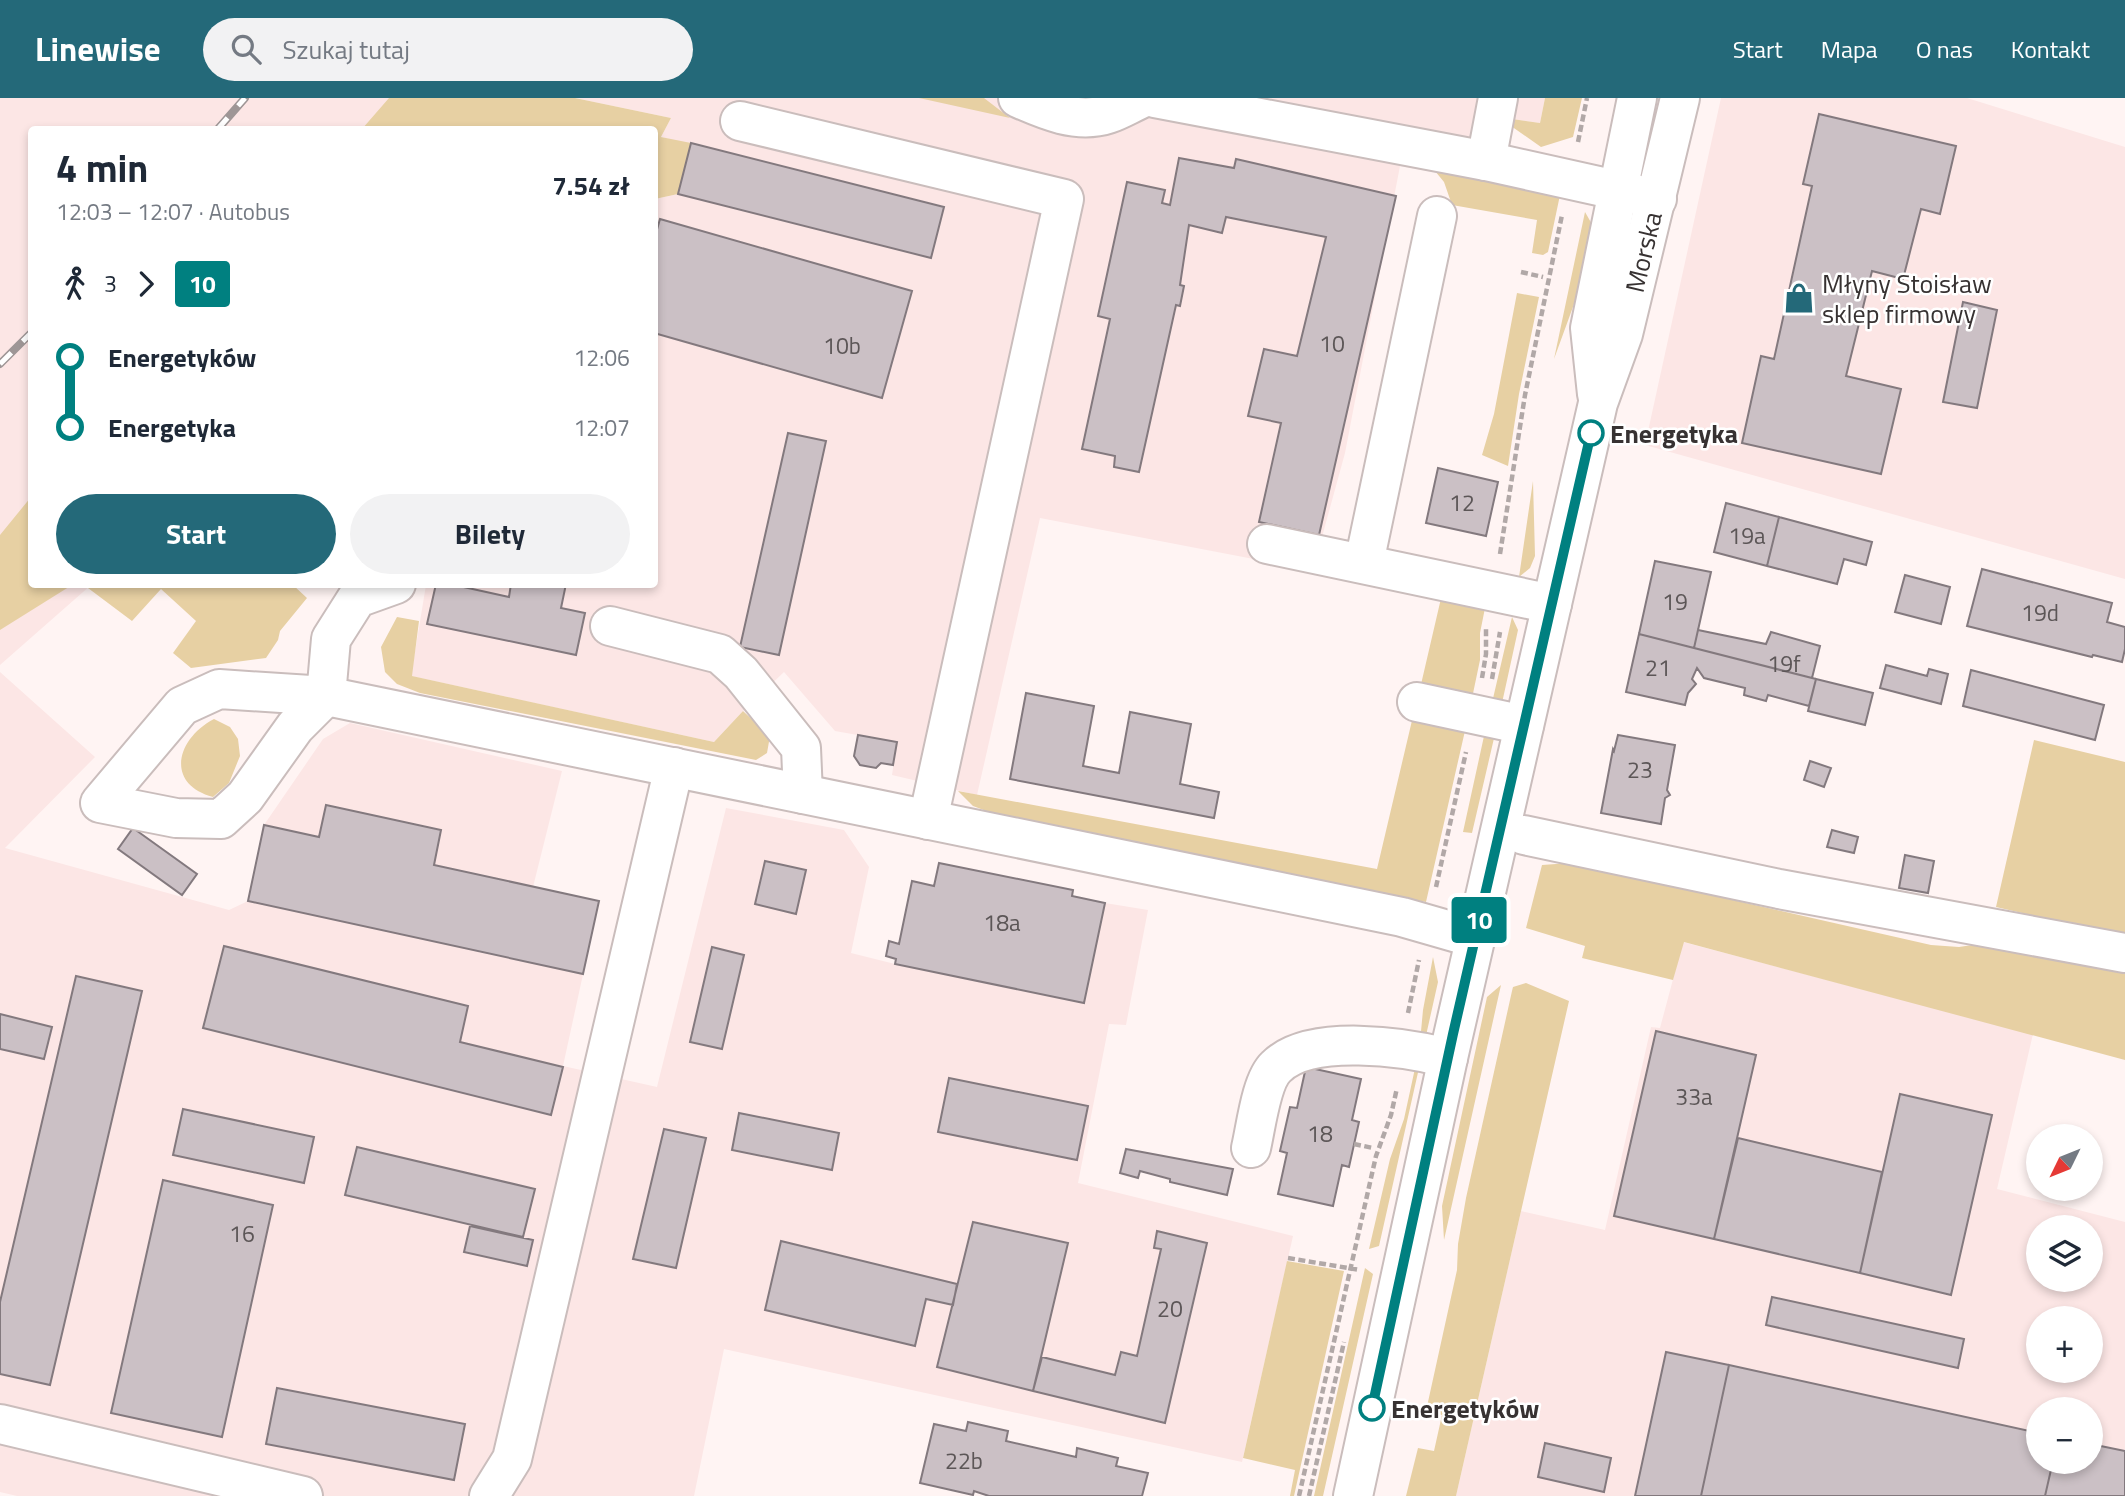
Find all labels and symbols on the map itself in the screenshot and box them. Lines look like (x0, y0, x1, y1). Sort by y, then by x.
street label: Morska (1614, 207, 1671, 296)
place label: Młyny Stoisław sklep firmowy (1822, 264, 1992, 333)
shop icon: Młyny Stoisław sklep firmowy (1782, 281, 1816, 315)
house number: 10 (1319, 326, 1345, 361)
house number: 10b (823, 328, 861, 363)
place label: Energetyka (1610, 414, 1738, 453)
marker: Energetyka (1578, 420, 1604, 446)
house number: 12 (1449, 485, 1475, 520)
house number: 19a (1728, 518, 1766, 553)
house number: 19 (1662, 584, 1688, 619)
house number: 19d (2021, 595, 2059, 630)
house number: 19f (1767, 646, 1801, 681)
house number: 21 (1645, 650, 1671, 685)
house number: 23 (1627, 752, 1653, 787)
line badge: 10 (1448, 897, 1510, 943)
house number: 18a (983, 905, 1021, 940)
house number: 33a (1675, 1079, 1713, 1114)
house number: 18 (1307, 1116, 1333, 1151)
north arrow (2026, 1124, 2104, 1200)
house number: 16 (229, 1216, 255, 1251)
house number: 20 (1157, 1291, 1183, 1326)
place label: Energetyków (1391, 1389, 1539, 1428)
marker: Energetyków (1359, 1395, 1385, 1421)
house number: 22b (945, 1443, 983, 1478)

